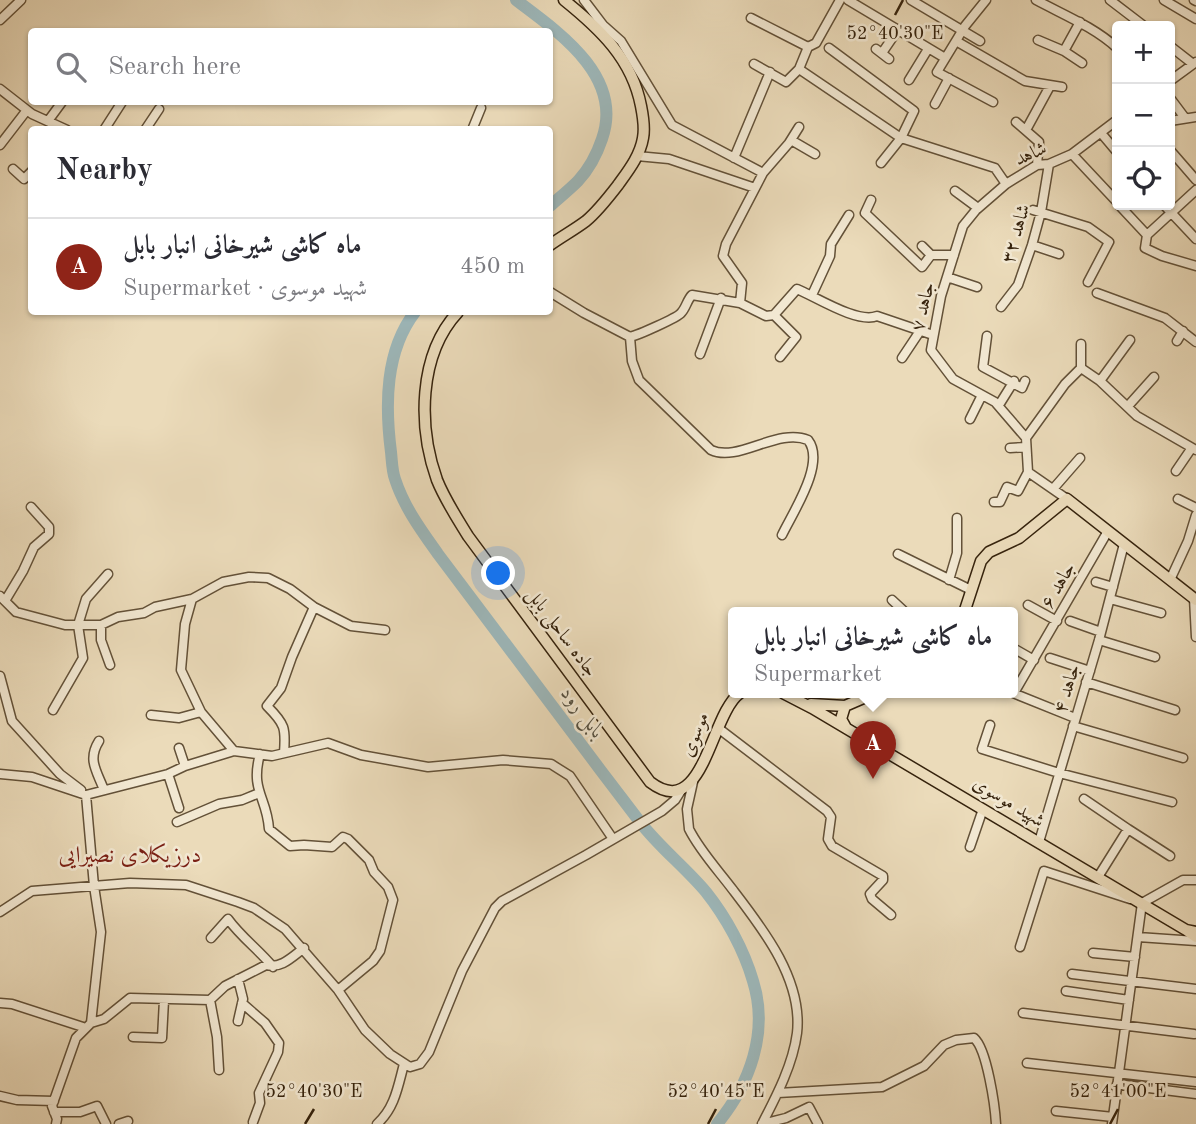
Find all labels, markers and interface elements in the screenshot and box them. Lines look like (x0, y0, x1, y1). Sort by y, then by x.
map controls (1112, 21, 1175, 210)
button: + (1112, 21, 1175, 84)
text: 52°40'30"E (847, 25, 943, 43)
search box (28, 28, 553, 105)
icon: search (52, 48, 90, 86)
text: Search here (108, 54, 241, 80)
button: − (1112, 84, 1175, 147)
street label: شاهد (1012, 140, 1050, 170)
button: locate (1112, 147, 1175, 210)
text: Nearby (56, 156, 153, 186)
street label: شاهد ۳۲ (1000, 202, 1034, 266)
text: ماه کاشی شیرخانی انبار بابل (123, 233, 362, 259)
text: A (70, 255, 88, 278)
text: 450 m (460, 255, 525, 278)
text: Supermarket · شهید موسوی (123, 277, 367, 300)
street label: جاهد ۷ (909, 281, 939, 333)
your location (481, 556, 515, 590)
street label: جاهد ۶ (1038, 560, 1080, 612)
street label: جاده ساحلی بابل (519, 585, 600, 683)
popup (728, 607, 1018, 698)
text: ماه کاشی شیرخانی انبار بابل (754, 625, 992, 651)
street label: جاهد ۴ (1052, 662, 1084, 716)
text: Supermarket (754, 663, 882, 686)
water label: بابل رود (554, 683, 608, 744)
street label: موسوی (679, 710, 714, 760)
pin: A (850, 721, 896, 779)
street label: شهید موسوی (968, 774, 1047, 833)
district label: درزیکلای نصیرایی (59, 843, 201, 869)
text: 52°40'30"E (266, 1083, 362, 1101)
text: 52°40'45"E (668, 1083, 764, 1101)
text: 52°41'00"E (1070, 1083, 1166, 1101)

